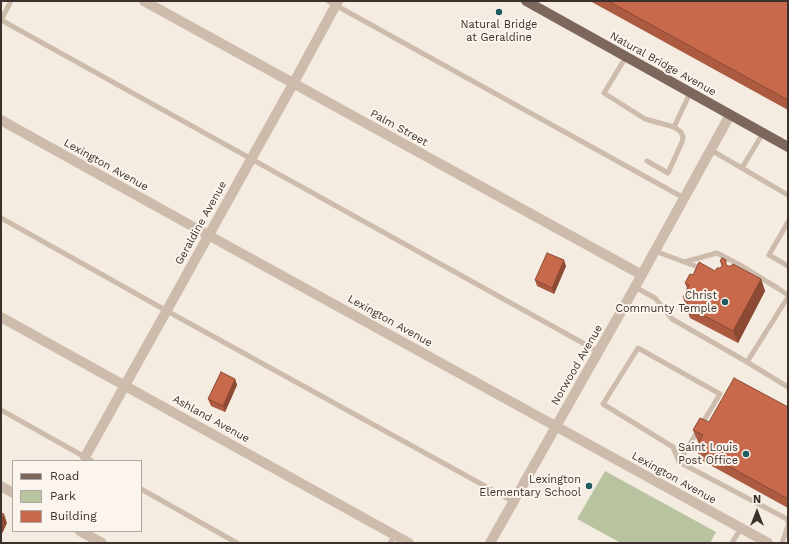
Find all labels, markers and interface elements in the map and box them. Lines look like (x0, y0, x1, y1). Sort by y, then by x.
marker: Natural Bridge at Geraldine (494, 7, 504, 17)
place label: Natural Bridge at Geraldine (461, 18, 537, 44)
street label: Natural Bridge Avenue (608, 29, 718, 99)
street label: Palm Street (368, 107, 430, 149)
street label: Lexington Avenue (61, 136, 151, 194)
street label: Geraldine Avenue (172, 179, 230, 267)
place label: Christ Communty Temple (615, 289, 717, 315)
street label: Lexington Avenue (345, 292, 435, 350)
marker: Christ Communty Temple (720, 297, 730, 307)
street label: Norwood Avenue (549, 322, 605, 408)
street label: Ashland Avenue (170, 392, 252, 446)
place label: Saint Louis Post Office (678, 441, 738, 467)
street label: Lexington Avenue (629, 449, 719, 507)
marker: Saint Louis Post Office (741, 449, 751, 459)
legend (12, 460, 142, 532)
text: Road (50, 469, 79, 483)
place label: Lexington Elementary School (479, 473, 581, 499)
marker: Lexington Elementary School (584, 481, 594, 491)
text: Park (50, 489, 76, 503)
north arrow (737, 492, 777, 532)
text: N (753, 493, 761, 506)
text: Building (50, 509, 97, 523)

